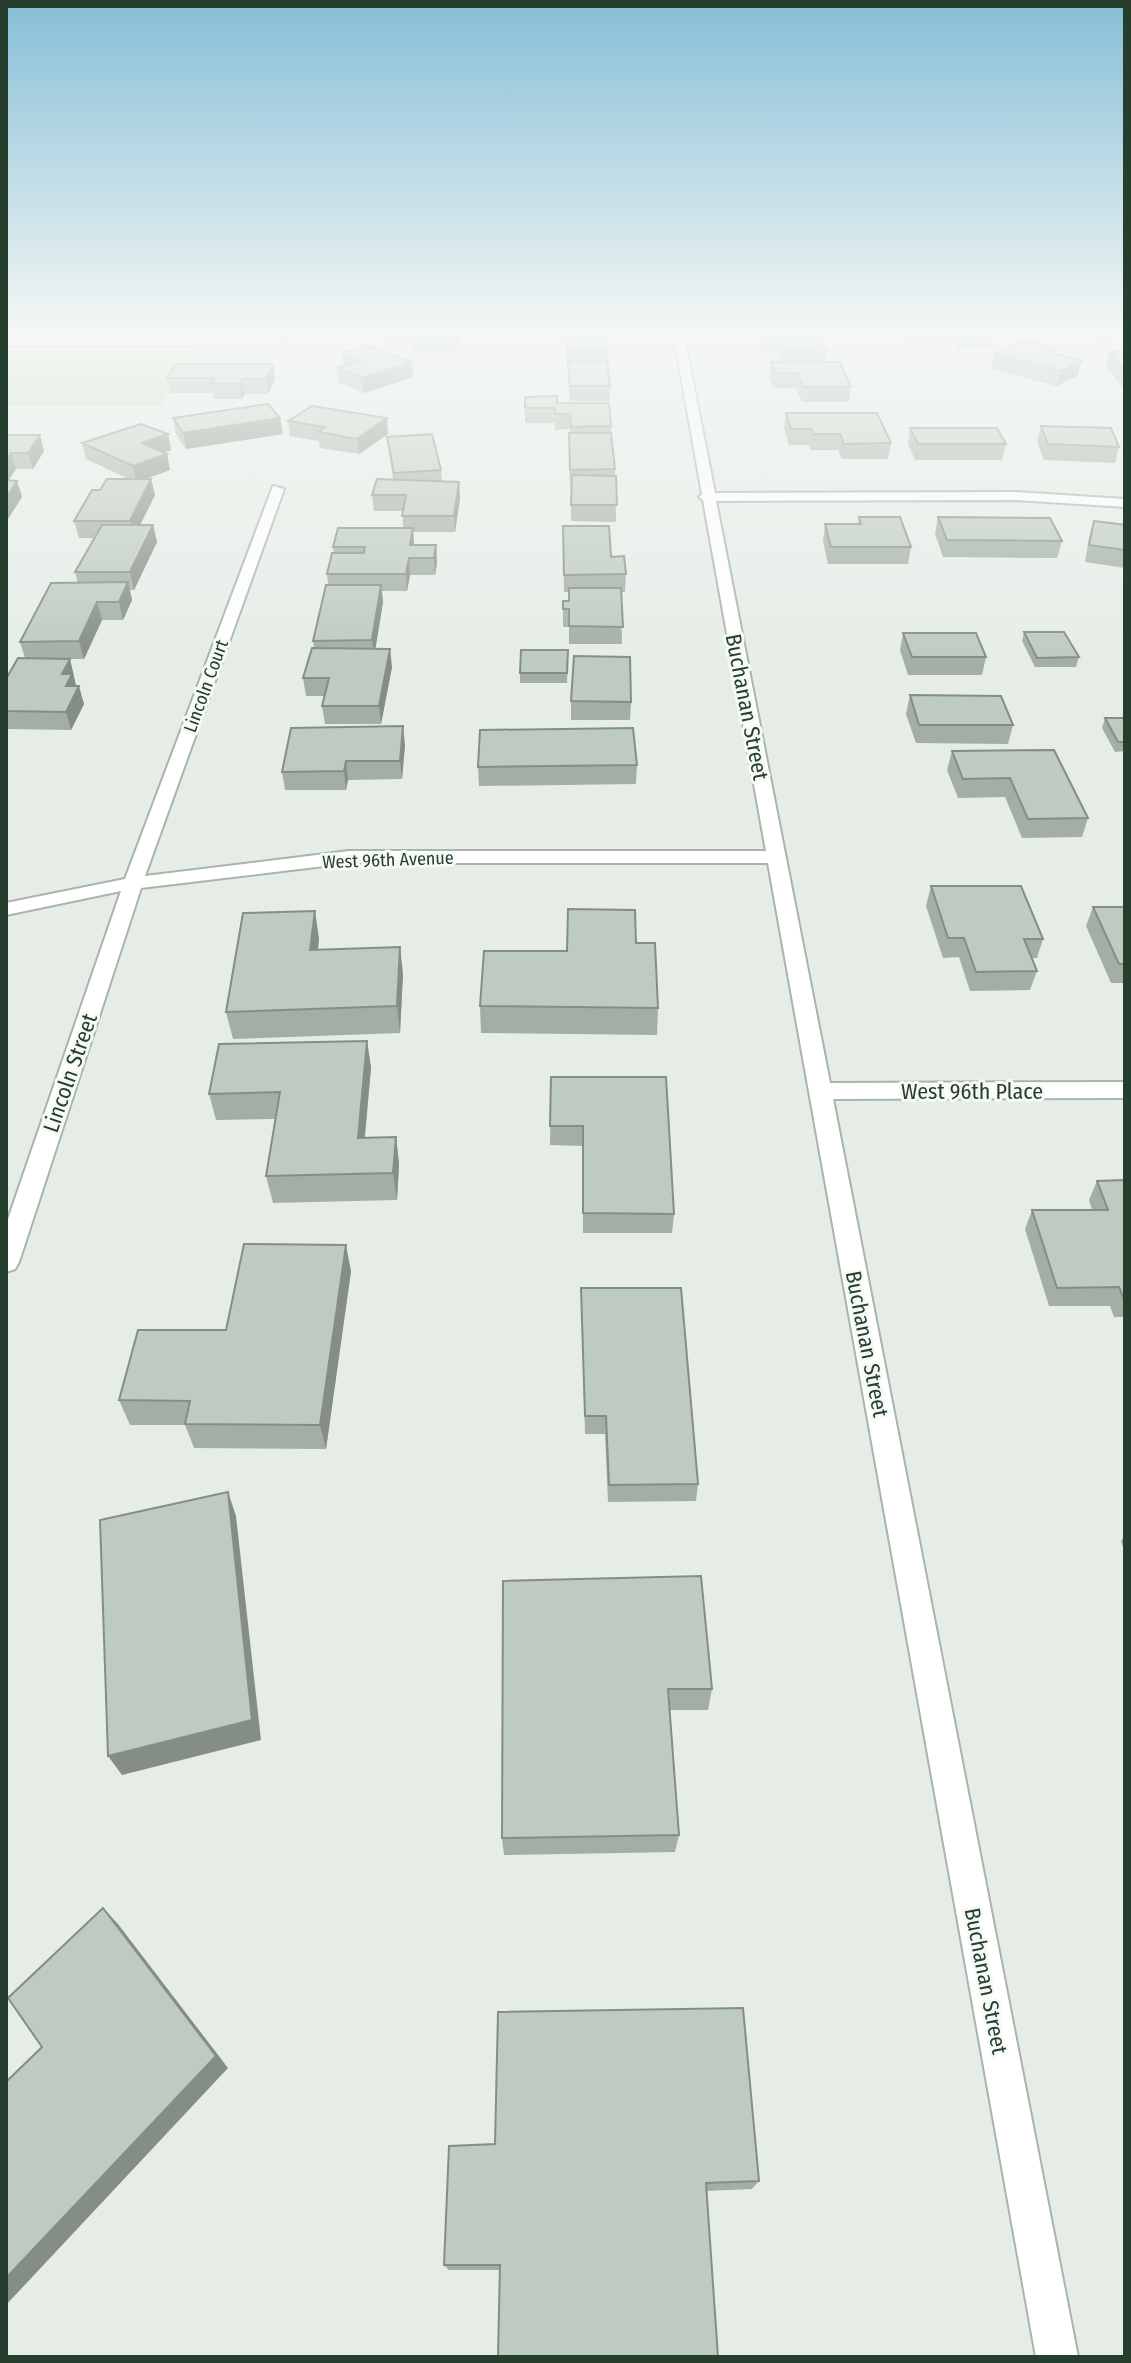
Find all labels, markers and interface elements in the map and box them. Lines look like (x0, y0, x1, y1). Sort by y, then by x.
street label: Buchanan Street (720, 631, 775, 783)
street label: Lincoln Court (179, 637, 233, 735)
street label: West 96th Avenue (322, 847, 454, 873)
street label: Lincoln Street (37, 1009, 103, 1136)
street label: West 96th Place (901, 1078, 1043, 1105)
street label: Buchanan Street (840, 1268, 895, 1420)
street label: Buchanan Street (959, 1905, 1014, 2057)

